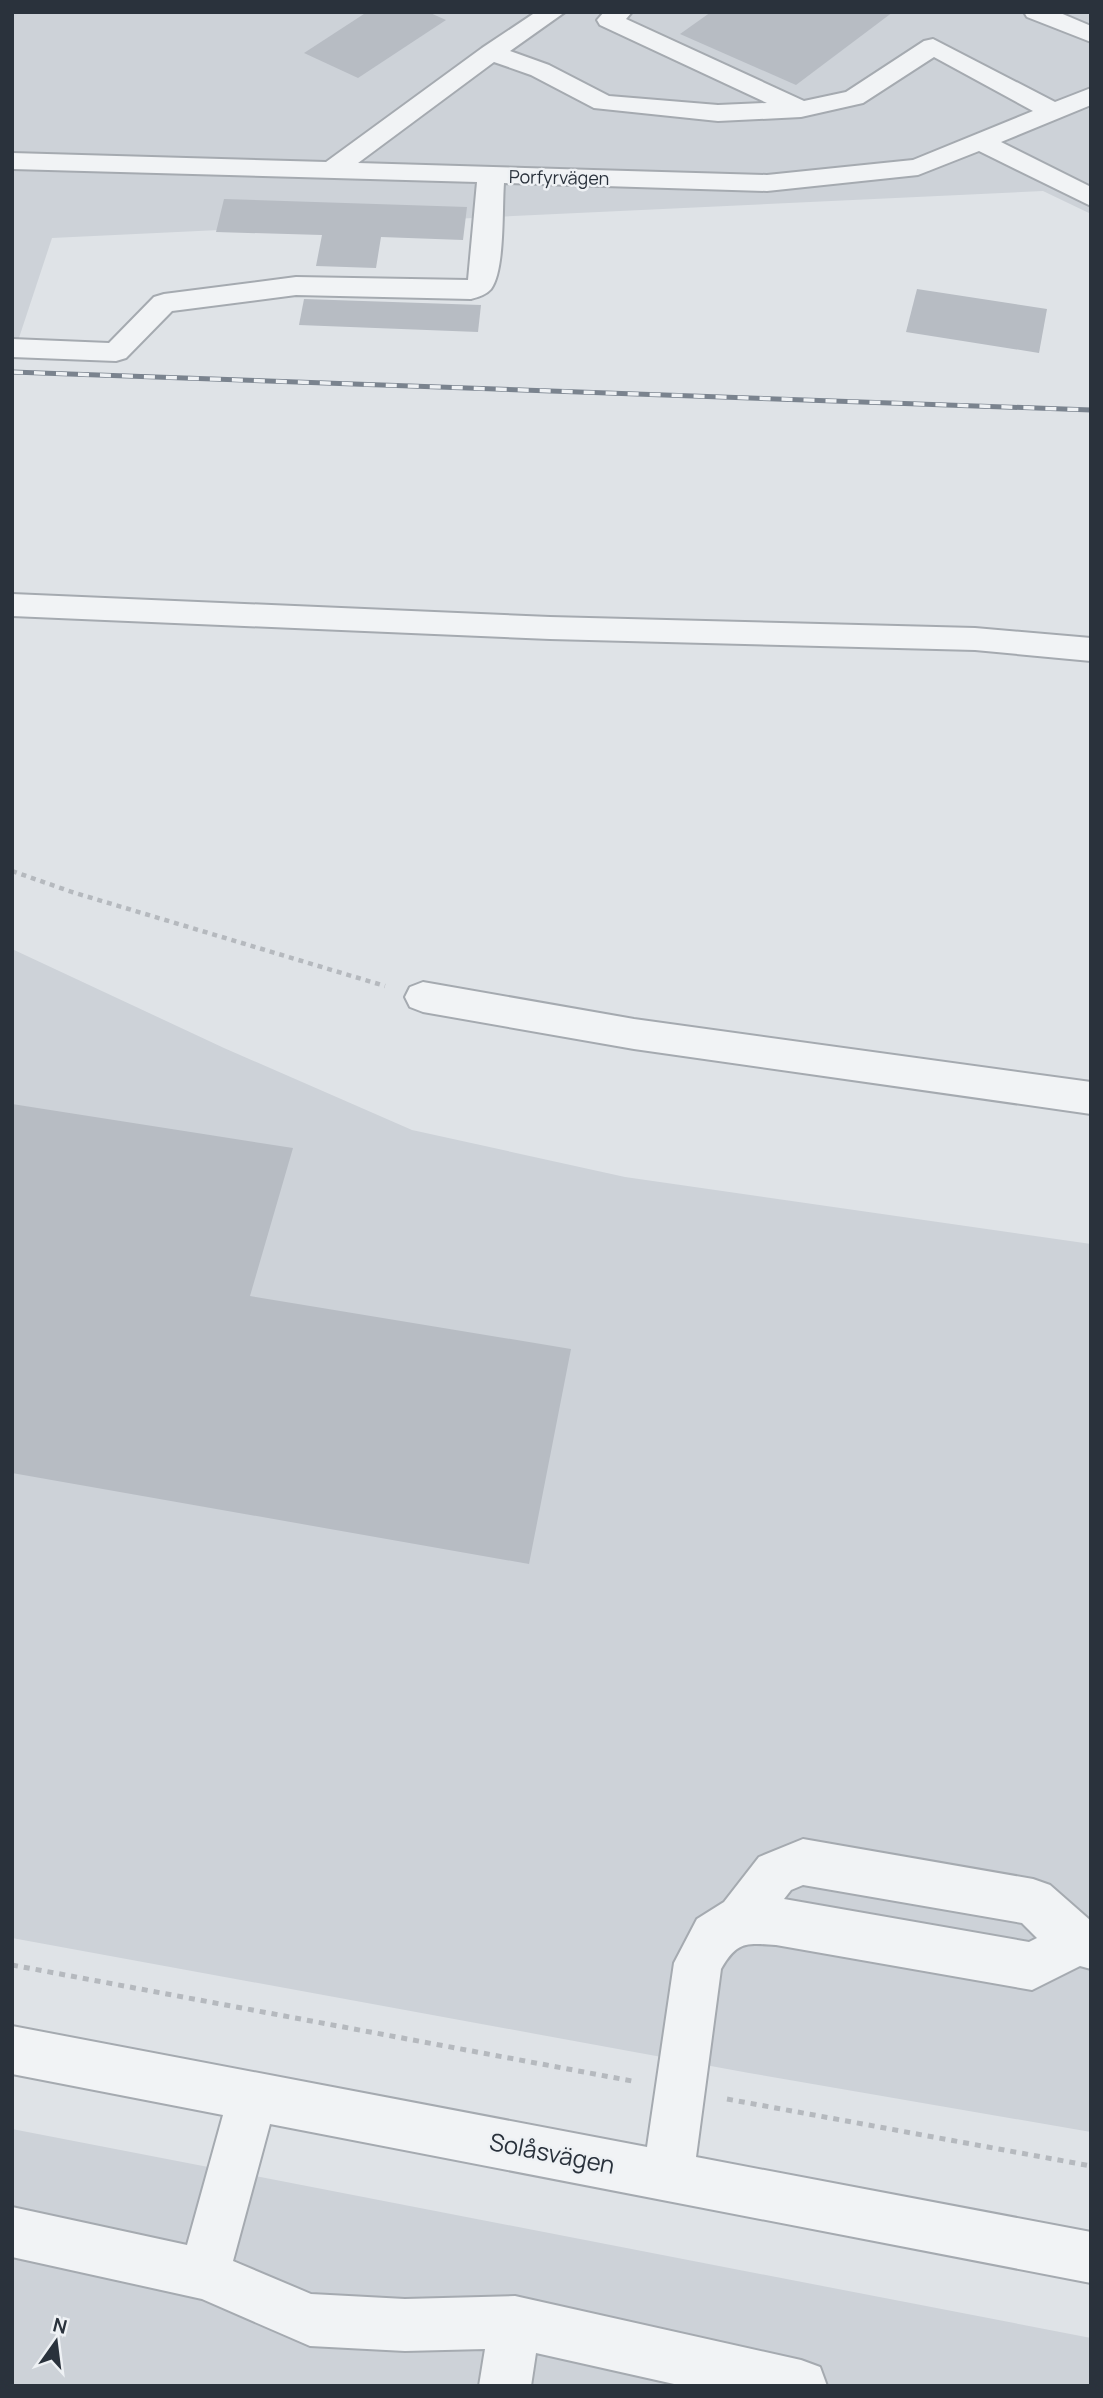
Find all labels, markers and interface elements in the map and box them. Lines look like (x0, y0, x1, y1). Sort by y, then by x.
street label: Porfyrvägen (509, 164, 609, 190)
street label: Solåsvägen (487, 2124, 618, 2181)
north arrow (21, 2307, 91, 2377)
text: N (50, 2311, 70, 2340)

